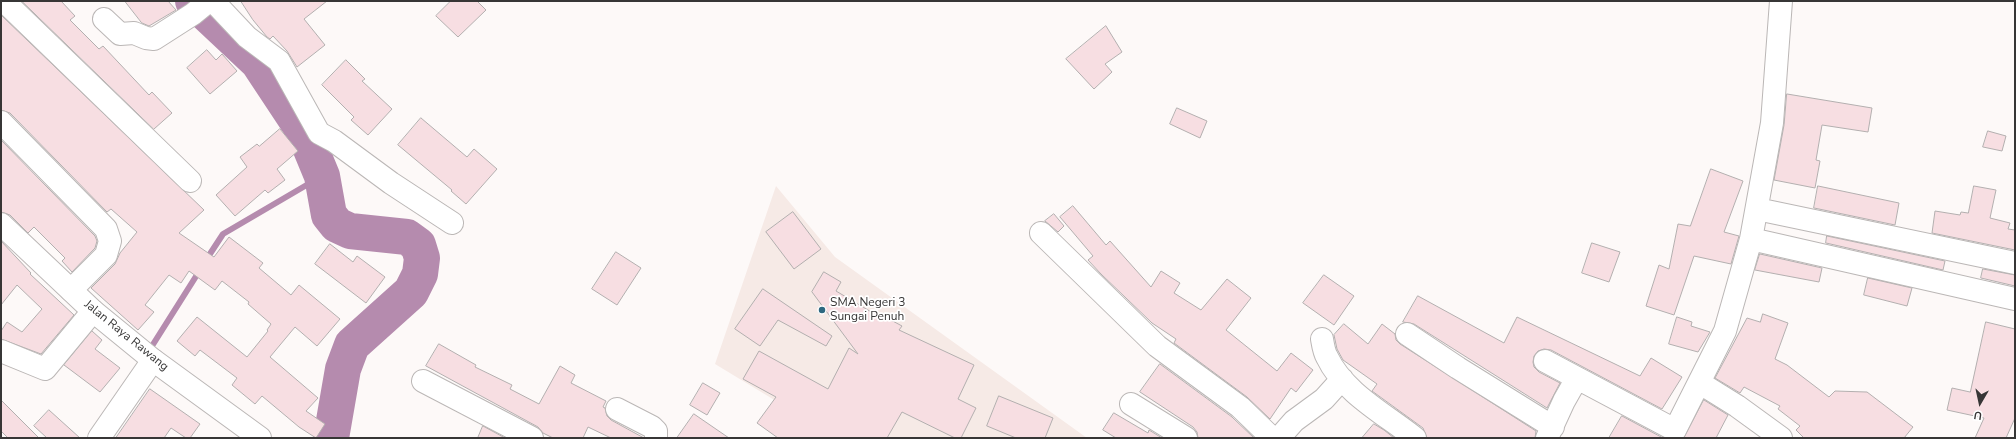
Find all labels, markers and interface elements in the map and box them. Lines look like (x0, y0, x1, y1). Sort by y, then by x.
place label: SMA Negeri 3 Sungai Penuh (830, 296, 906, 324)
street label: Jalan Raya Rawang (81, 298, 171, 374)
marker: SMA Negeri 3 Sungai Penuh (817, 305, 827, 315)
north arrow (1960, 383, 2000, 423)
text: U (1973, 407, 1983, 423)

